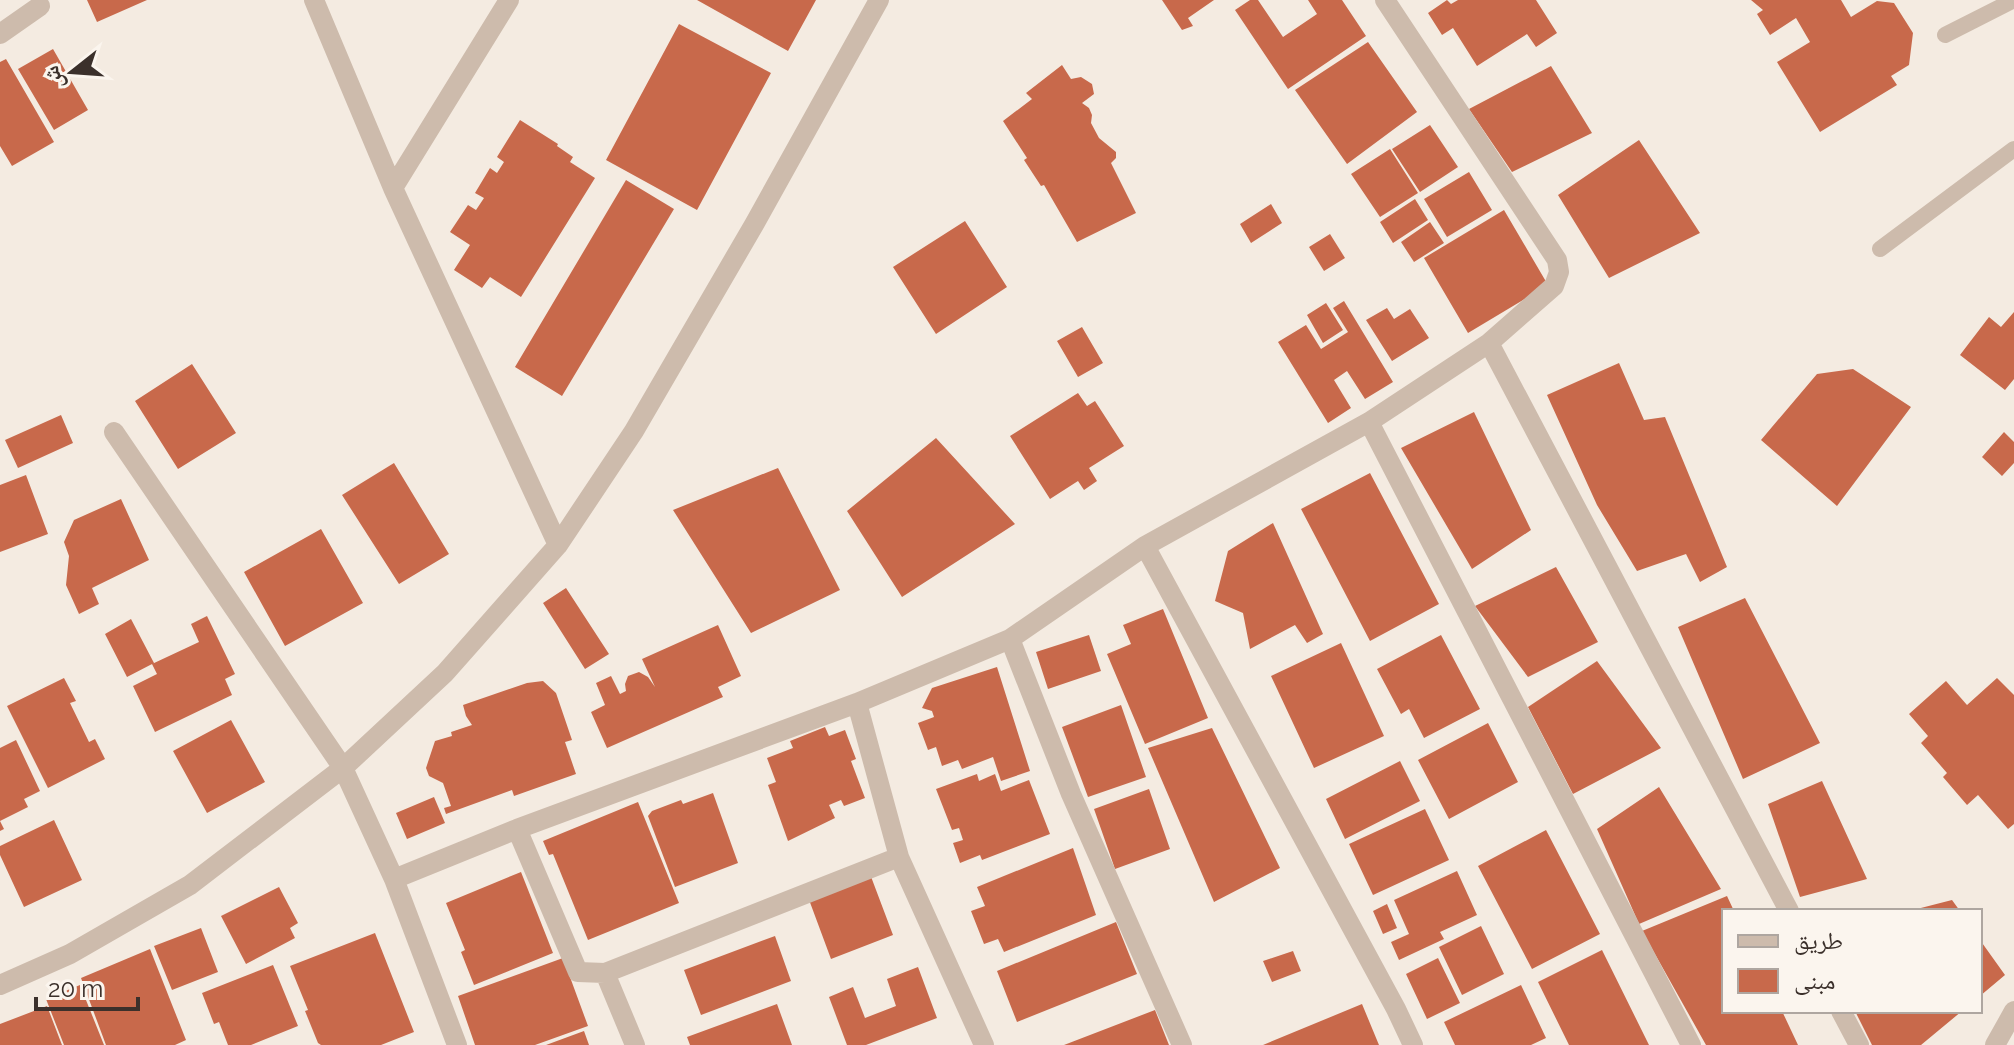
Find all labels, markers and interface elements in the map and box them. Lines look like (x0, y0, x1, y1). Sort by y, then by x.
north arrow (32, 32, 112, 112)
text: ش (37, 63, 70, 93)
legend (1722, 909, 1982, 1013)
text: طريق (1794, 926, 1843, 955)
scale bar (36, 961, 138, 1011)
text: مبنى (1794, 966, 1835, 995)
text: 20 m (48, 974, 103, 1003)

